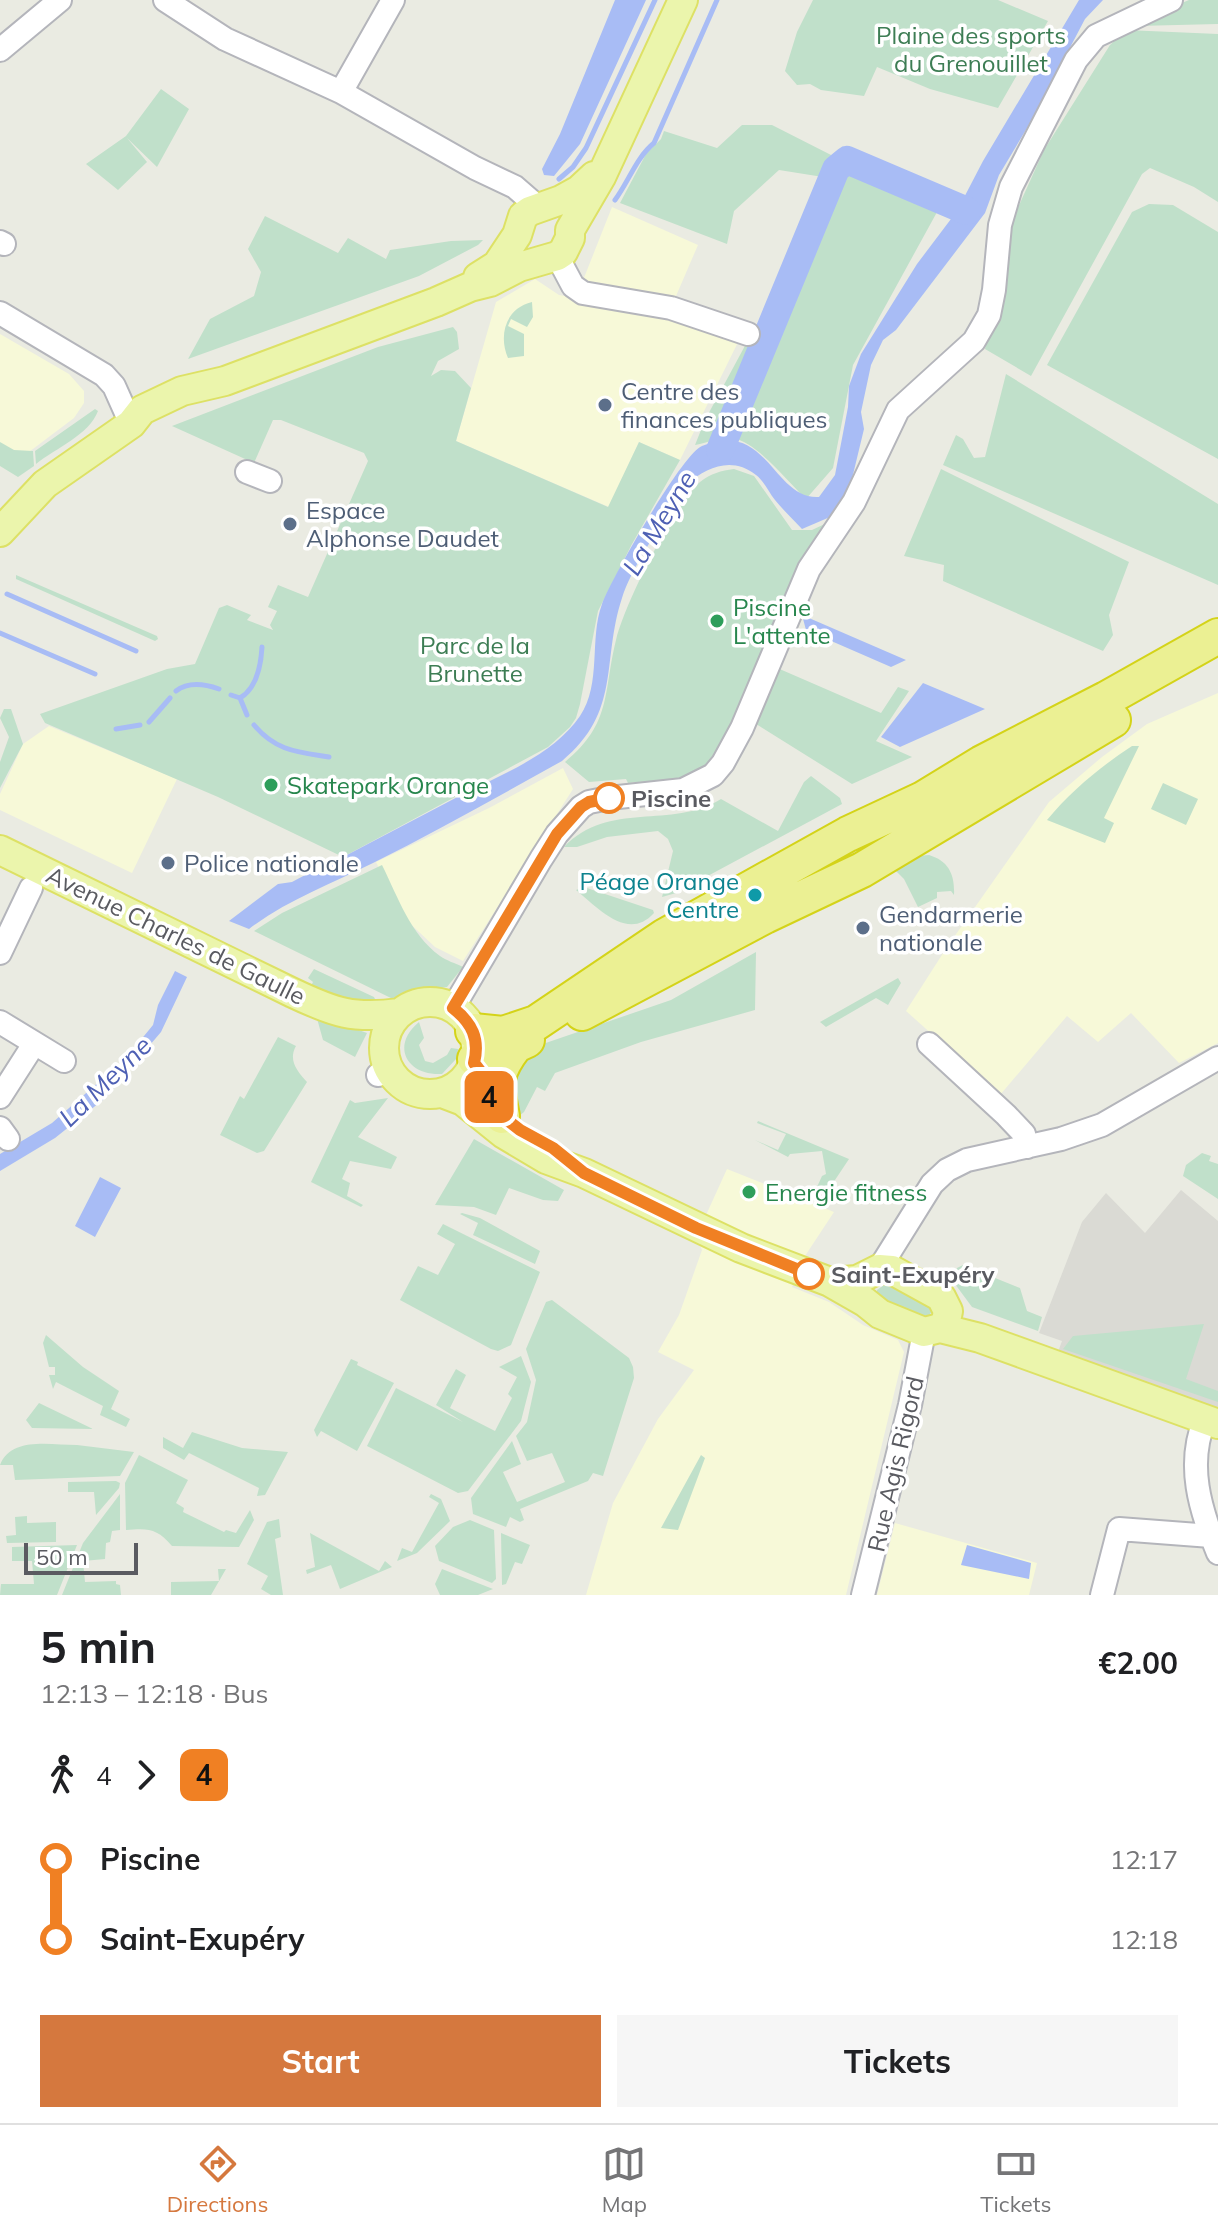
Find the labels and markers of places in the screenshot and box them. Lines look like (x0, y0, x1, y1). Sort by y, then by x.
place label: Centre des finances publiques (621, 376, 827, 434)
marker: Centre des finances publiques (596, 396, 614, 414)
place label: Espace Alphonse Daudet (306, 495, 499, 553)
marker: Espace Alphonse Daudet (281, 515, 299, 533)
place label: Piscine L'attente (733, 592, 831, 650)
marker: Piscine L'attente (708, 612, 726, 630)
place label: Skatepark Orange (287, 770, 489, 800)
marker: Skatepark Orange (262, 776, 280, 794)
marker: Piscine (594, 783, 624, 813)
place label: Piscine (631, 783, 711, 813)
place label: Police nationale (184, 848, 359, 878)
marker: Police nationale (159, 854, 177, 872)
place label: Péage Orange Centre (580, 866, 739, 924)
marker: Péage Orange Centre (746, 886, 764, 904)
place label: Gendarmerie nationale (879, 899, 1023, 957)
marker: Gendarmerie nationale (854, 919, 872, 937)
place label: Energie fitness (765, 1177, 927, 1207)
marker: Energie fitness (740, 1183, 758, 1201)
marker: Saint-Exupéry (794, 1259, 824, 1289)
place label: Saint-Exupéry (831, 1259, 996, 1289)

